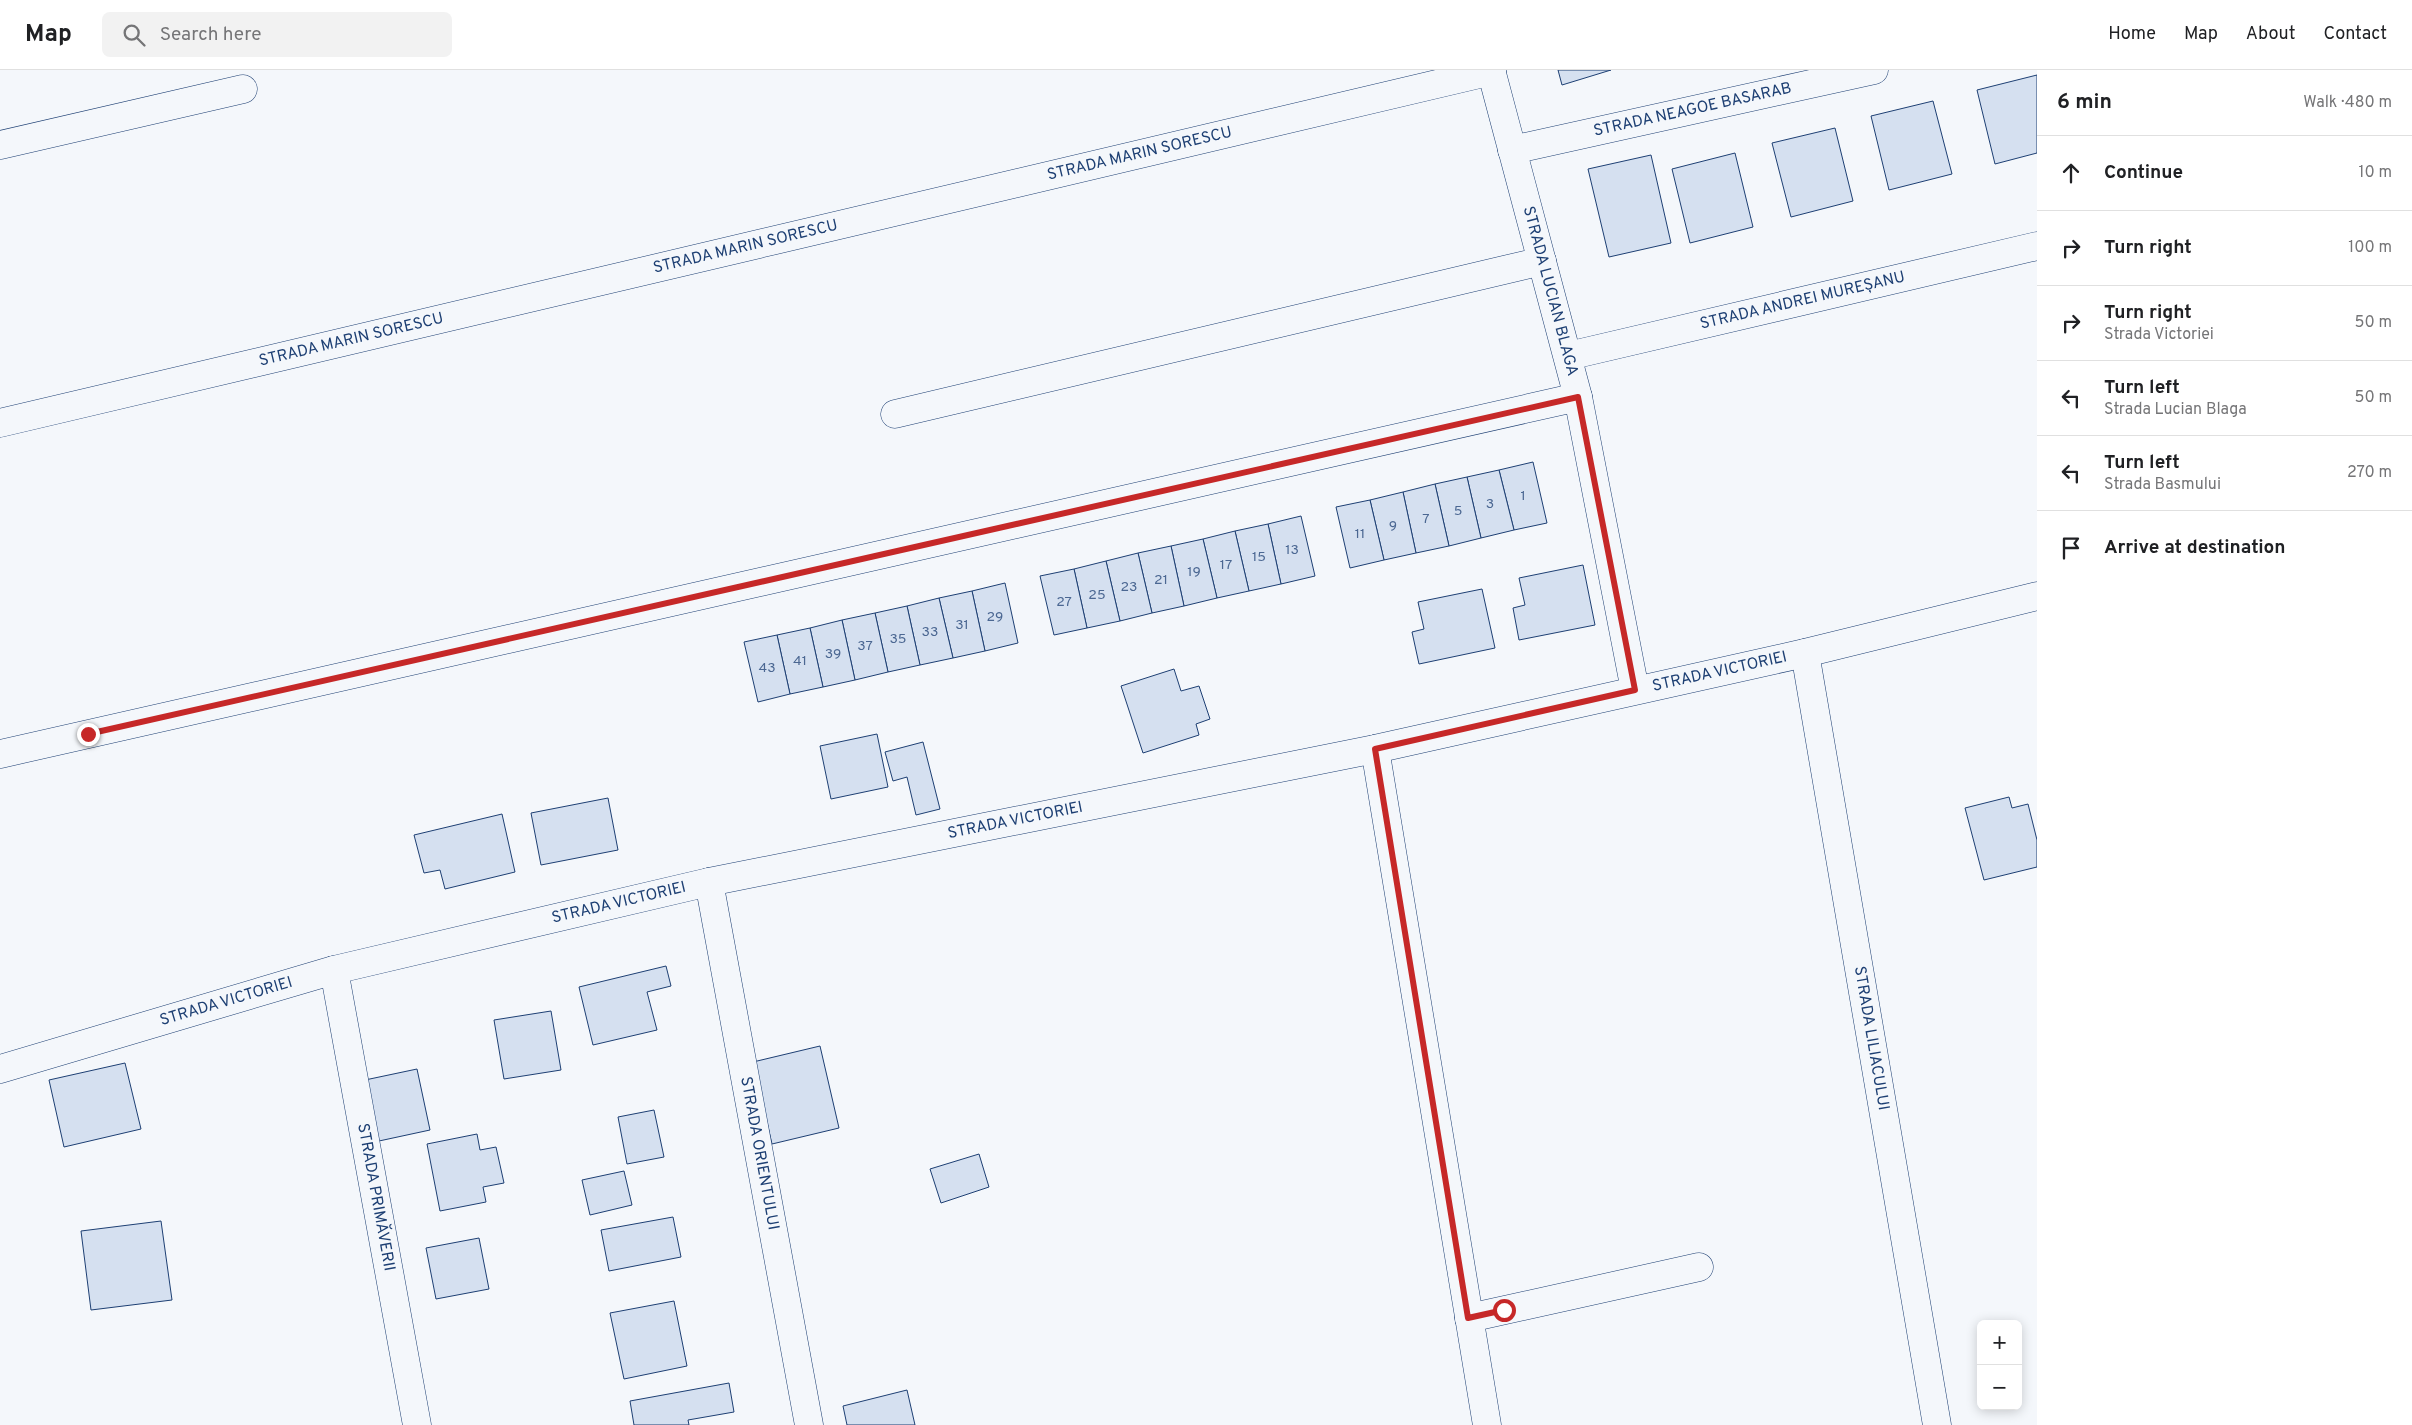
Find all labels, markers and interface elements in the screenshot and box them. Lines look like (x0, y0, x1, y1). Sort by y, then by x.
search box (102, 12, 452, 57)
text: Map (25, 20, 72, 50)
icon: search (120, 21, 148, 49)
text: Search here (160, 23, 261, 47)
text: Home (2108, 23, 2156, 46)
text: Map (2184, 23, 2218, 46)
text: About (2246, 23, 2295, 46)
text: Contact (2323, 23, 2387, 46)
street label: STRADA NEAGOE BASARAB (1592, 79, 1793, 142)
text: 6 min (2057, 89, 2112, 116)
text: Walk · 480 m (2303, 93, 2392, 113)
street label: STRADA MARIN SORESCU (1045, 123, 1234, 186)
icon: ahead (2057, 159, 2085, 187)
text: Continue (2104, 161, 2183, 185)
text: 10 m (2358, 163, 2392, 183)
street label: STRADA LUCIAN BLAGA (1518, 204, 1582, 378)
street label: STRADA MARIN SORESCU (651, 216, 840, 279)
icon: right (2057, 234, 2085, 262)
text: Turn right (2104, 236, 2192, 260)
text: 100 m (2348, 238, 2392, 258)
street label: STRADA ANDREI MUREȘANU (1698, 267, 1907, 335)
text: Turn right (2104, 301, 2192, 325)
street label: STRADA MARIN SORESCU (257, 309, 446, 372)
icon: right (2057, 309, 2085, 337)
text: 50 m (2355, 313, 2392, 333)
text: Strada Victoriei (2104, 325, 2214, 345)
text: Turn left (2104, 376, 2180, 400)
icon: left (2057, 384, 2085, 412)
text: 50 m (2355, 388, 2392, 408)
text: Strada Lucian Blaga (2104, 400, 2247, 420)
text: Turn left (2104, 451, 2180, 475)
icon: left (2057, 459, 2085, 487)
text: 270 m (2347, 463, 2392, 483)
text: Strada Basmului (2104, 475, 2221, 495)
house number: 1 (1520, 488, 1526, 505)
house number: 3 (1486, 496, 1494, 513)
house number: 5 (1454, 503, 1462, 520)
house number: 7 (1422, 511, 1430, 528)
house number: 9 (1389, 518, 1397, 535)
house number: 11 (1355, 526, 1365, 543)
icon: arrive (2057, 534, 2085, 562)
text: Arrive at destination (2104, 536, 2285, 560)
house number: 13 (1285, 542, 1299, 559)
house number: 15 (1252, 549, 1266, 566)
house number: 17 (1220, 557, 1232, 574)
house number: 19 (1187, 564, 1201, 581)
house number: 21 (1154, 572, 1168, 589)
house number: 23 (1121, 579, 1138, 596)
house number: 25 (1088, 587, 1106, 604)
house number: 27 (1056, 594, 1072, 611)
house number: 29 (987, 609, 1003, 626)
house number: 31 (955, 617, 969, 634)
house number: 33 (922, 624, 938, 641)
house number: 35 (889, 631, 907, 648)
house number: 37 (857, 638, 873, 655)
house number: 39 (825, 646, 841, 663)
street label: STRADA VICTORIEI (1651, 647, 1789, 697)
house number: 41 (793, 653, 807, 670)
house number: 43 (758, 660, 776, 677)
route end (77, 723, 100, 746)
street label: STRADA VICTORIEI (946, 798, 1085, 844)
street label: STRADA VICTORIEI (550, 878, 688, 929)
street label: STRADA LILIACULUI (1849, 965, 1893, 1112)
street label: STRADA VICTORIEI (158, 973, 295, 1031)
street label: STRADA ORIENTULUI (735, 1075, 783, 1232)
street label: STRADA PRIMĂVERII (352, 1122, 399, 1273)
route start (1493, 1299, 1516, 1322)
map controls (1977, 1320, 2022, 1410)
button: + (1977, 1320, 2022, 1365)
button: − (1977, 1365, 2022, 1410)

